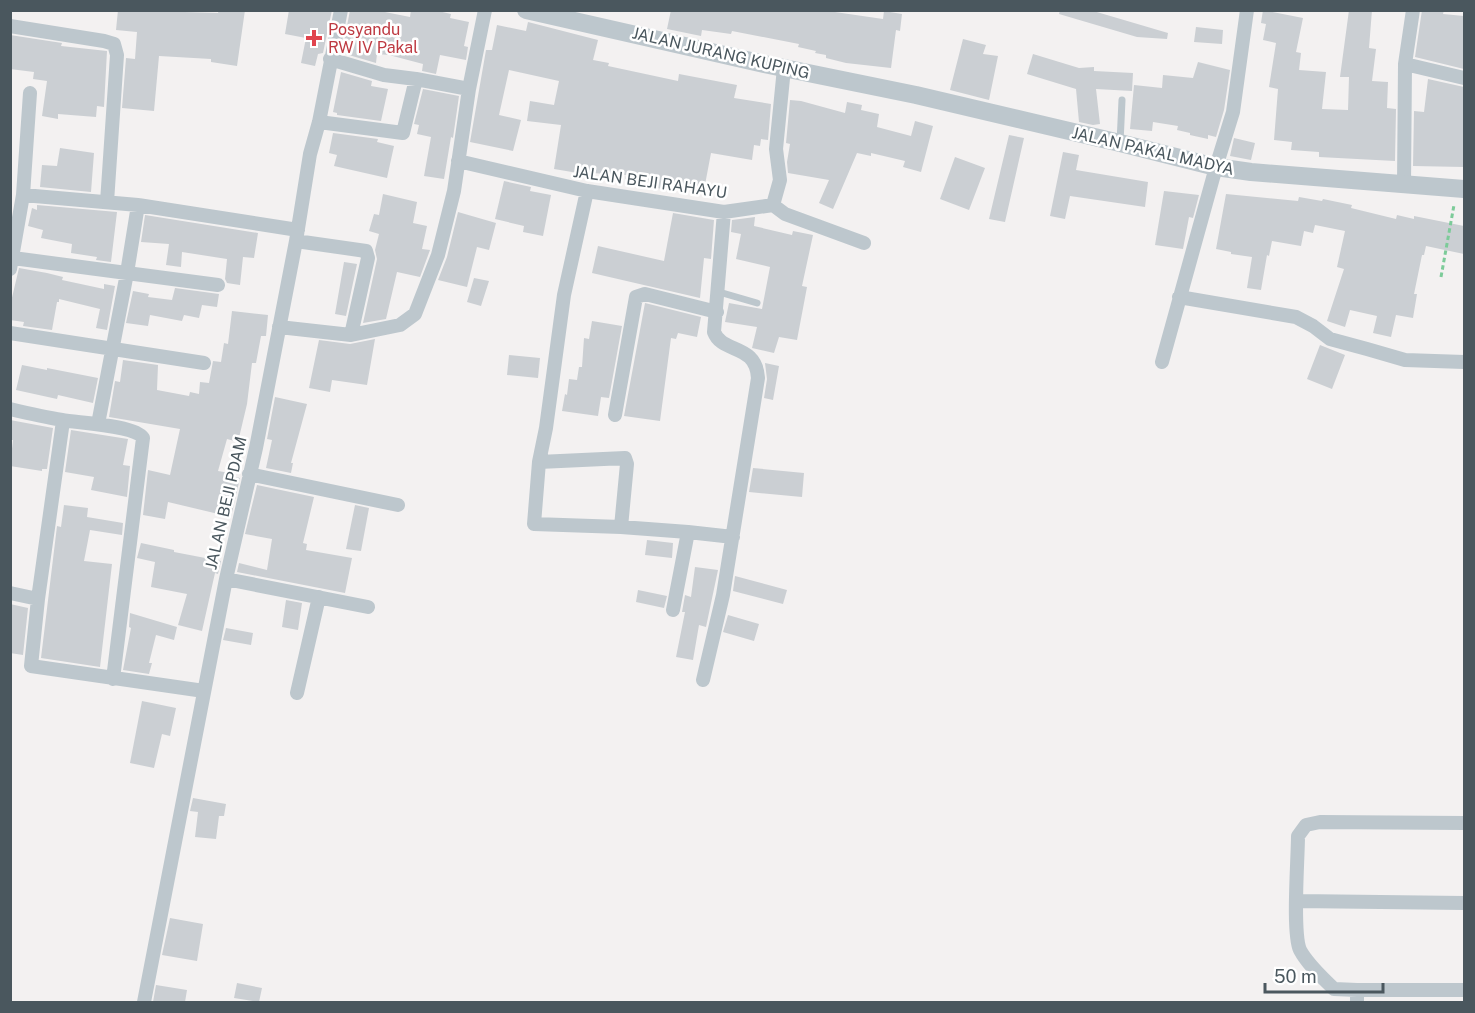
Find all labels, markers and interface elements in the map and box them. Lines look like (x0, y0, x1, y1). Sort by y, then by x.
place label: Posyandu RW IV Pakal (328, 20, 418, 57)
street label: JALAN JURANG KUPING (630, 23, 812, 83)
marker: Posyandu RW IV Pakal (305, 29, 323, 47)
street label: JALAN PAKAL MADYA (1070, 123, 1236, 179)
street label: JALAN BEJI RAHAYU (572, 162, 728, 202)
street label: JALAN BEJI PDAM (201, 435, 251, 571)
scale bar (1265, 956, 1384, 994)
text: 50 m (1274, 966, 1317, 987)

